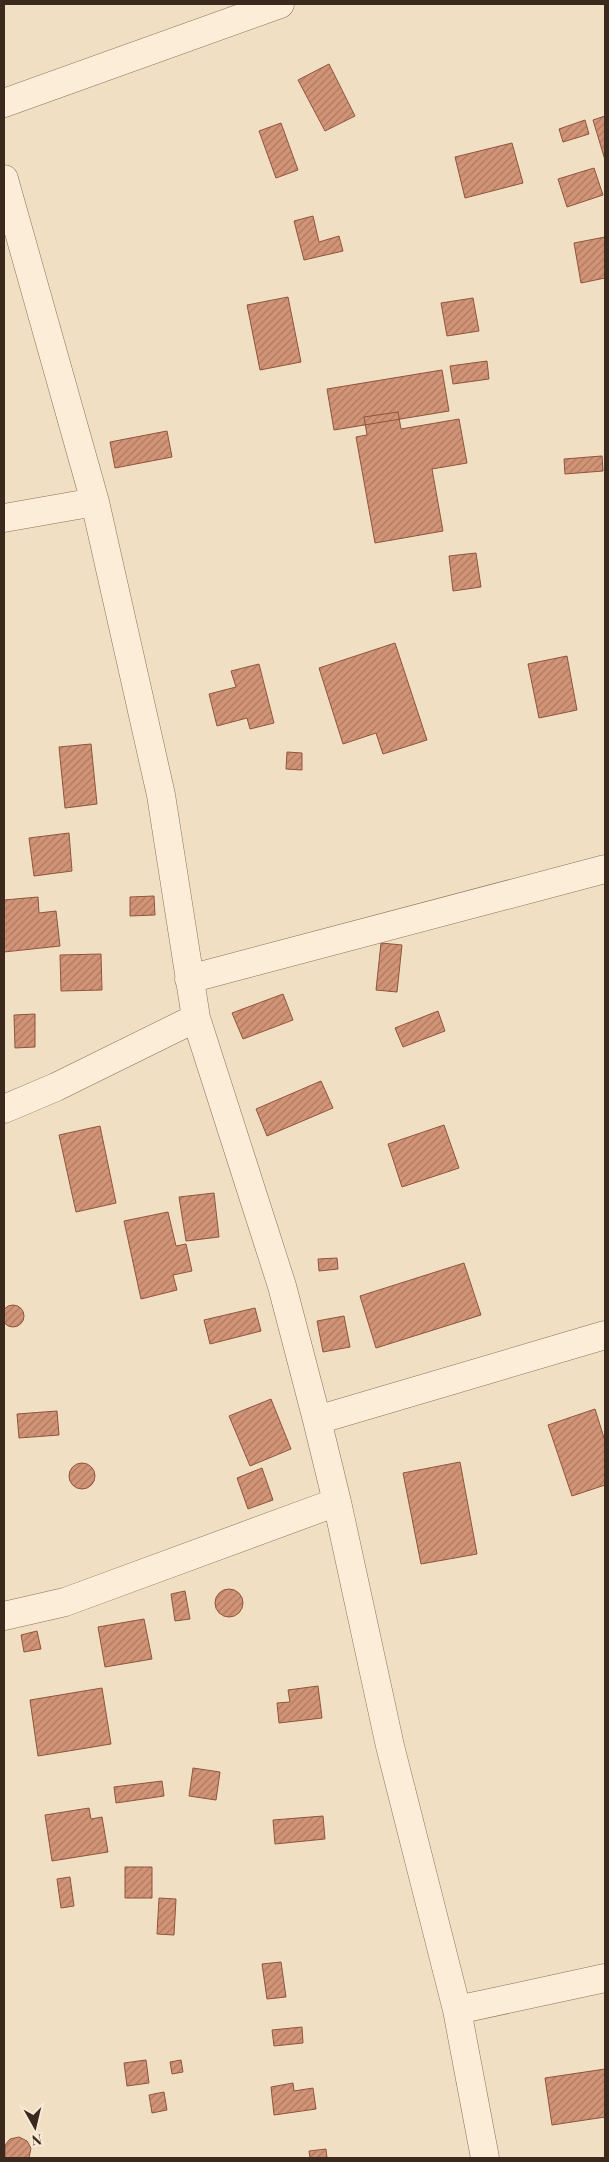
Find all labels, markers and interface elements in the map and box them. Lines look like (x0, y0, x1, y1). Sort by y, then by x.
north arrow (10, 2102, 60, 2152)
text: N (31, 2130, 43, 2150)

